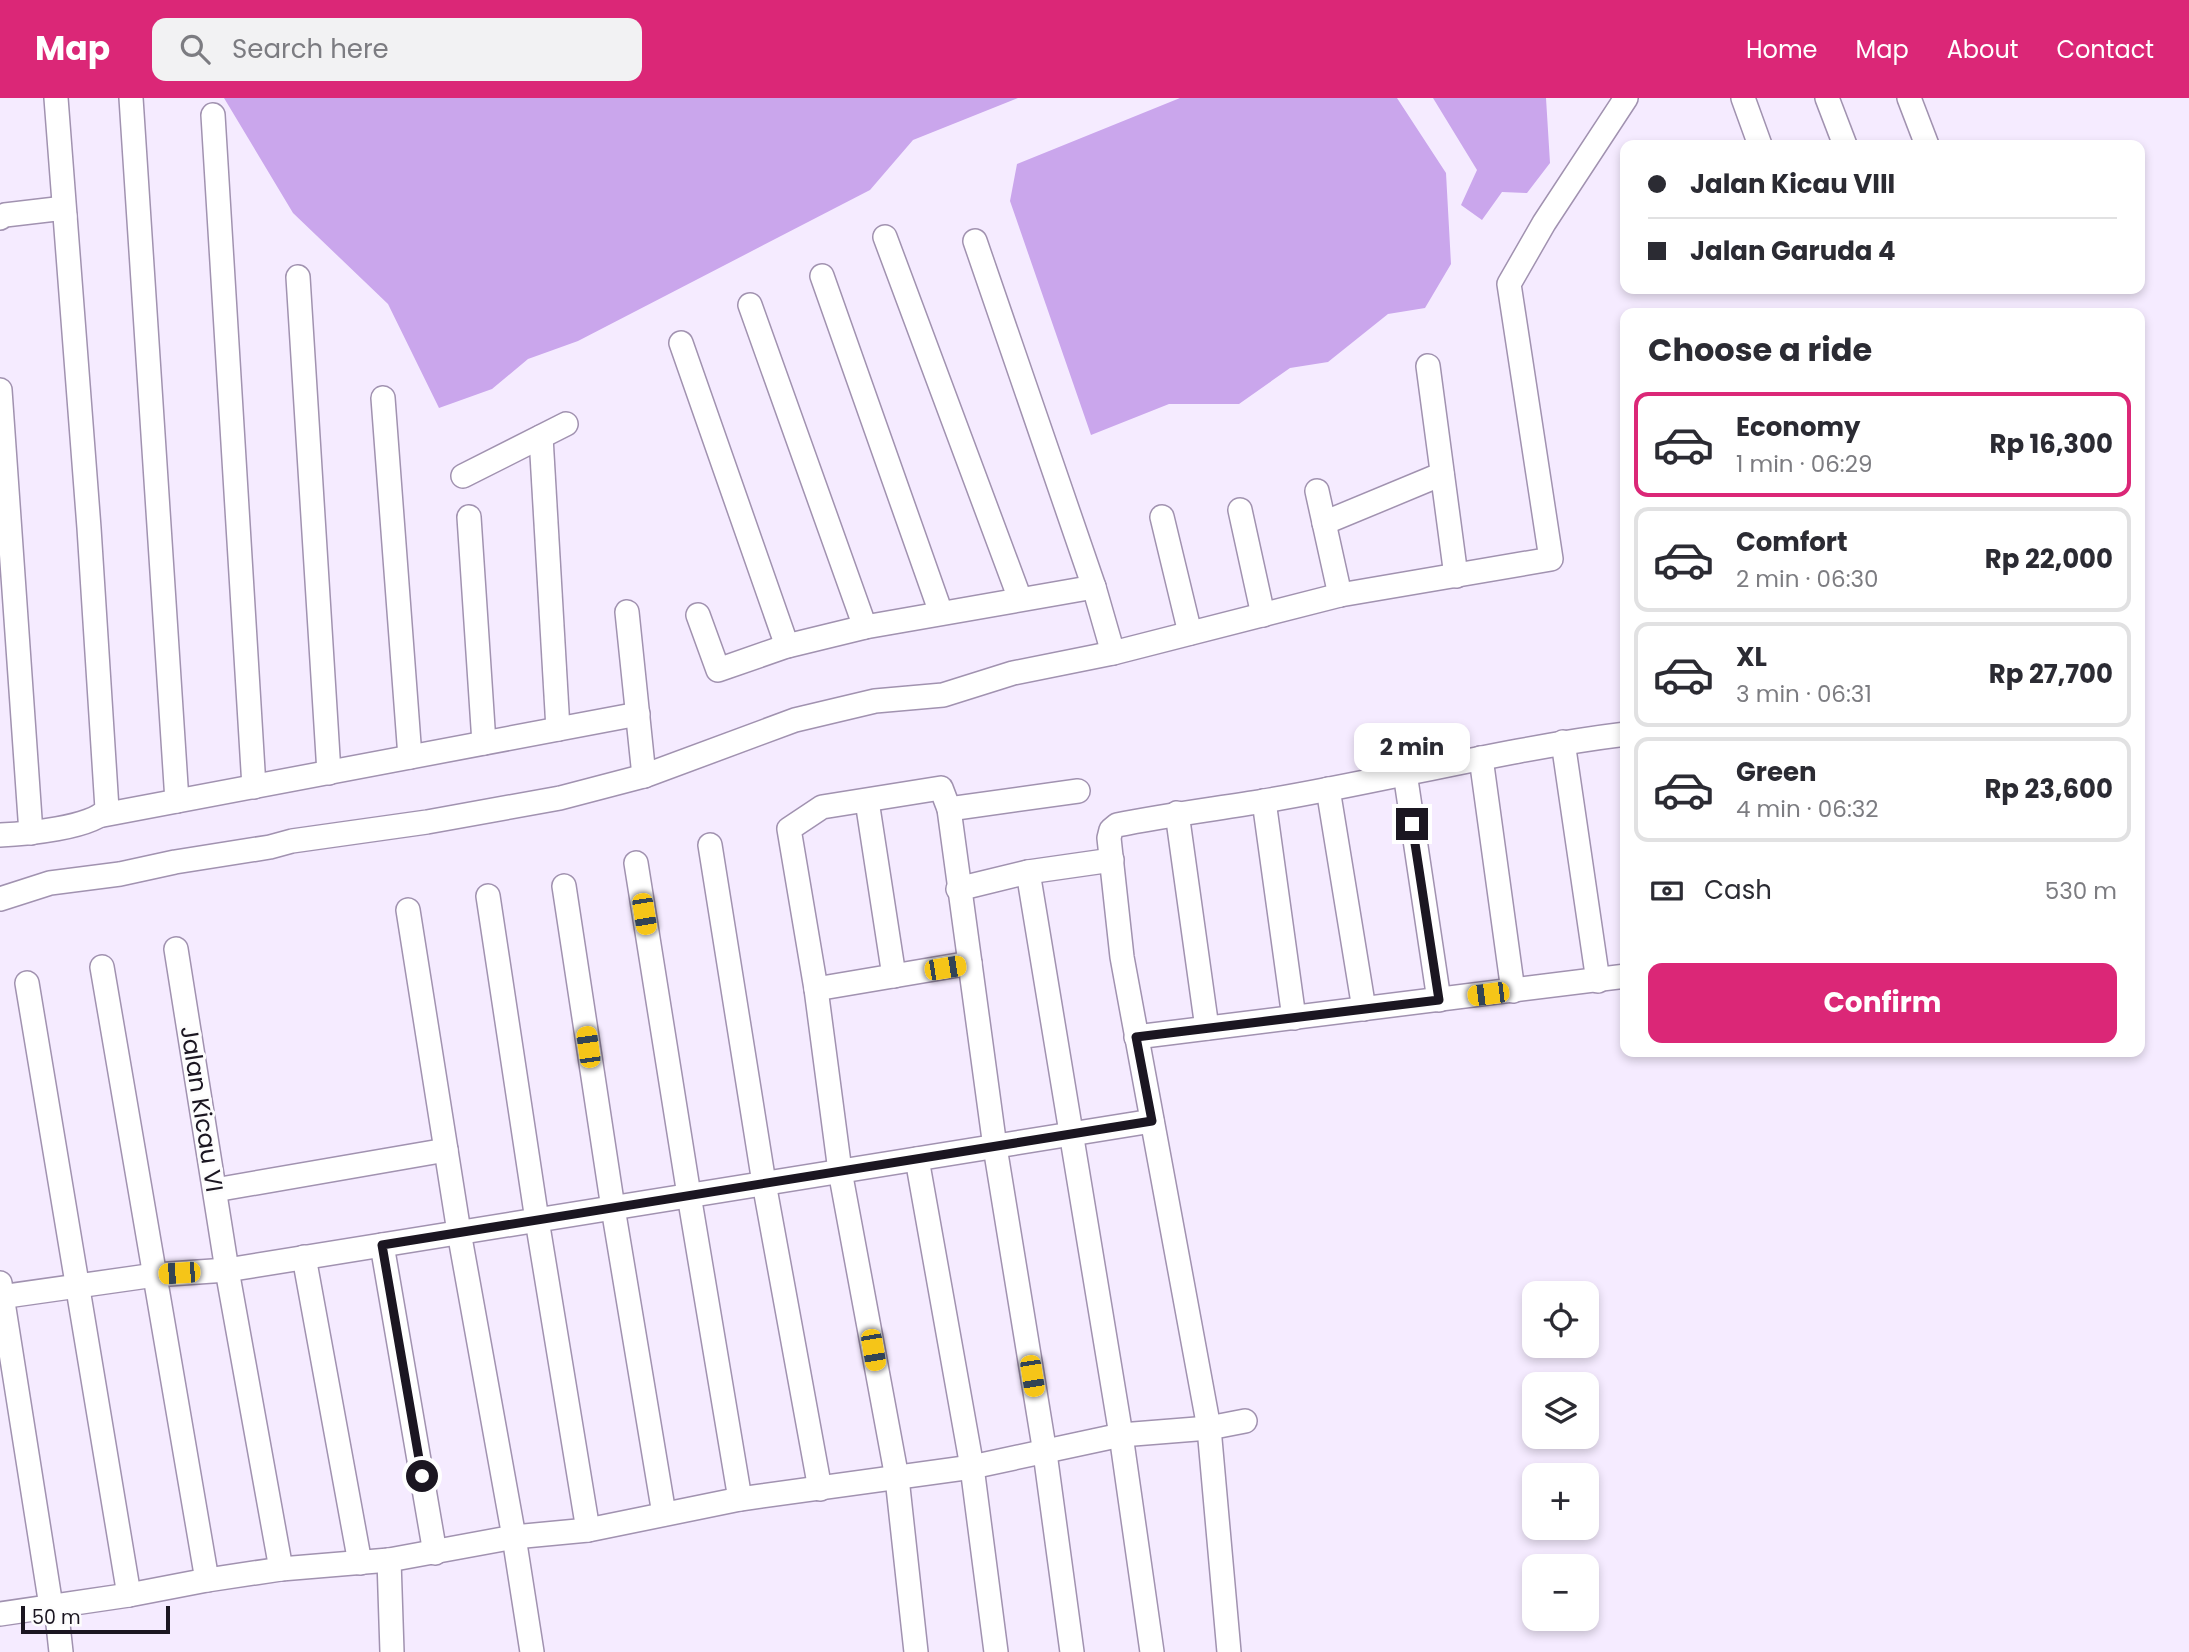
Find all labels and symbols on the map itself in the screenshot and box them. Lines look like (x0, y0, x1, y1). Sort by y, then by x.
callout: 2 min (1354, 722, 1470, 772)
route end (1396, 808, 1428, 840)
car (631, 892, 658, 936)
car (923, 954, 968, 982)
car (1466, 981, 1511, 1007)
street label: Jalan Kicau VI (173, 1024, 231, 1194)
car (575, 1025, 602, 1069)
car (158, 1261, 201, 1285)
car (860, 1327, 887, 1373)
car (1019, 1354, 1046, 1398)
route start (406, 1460, 438, 1492)
scale bar (21, 1603, 170, 1635)

